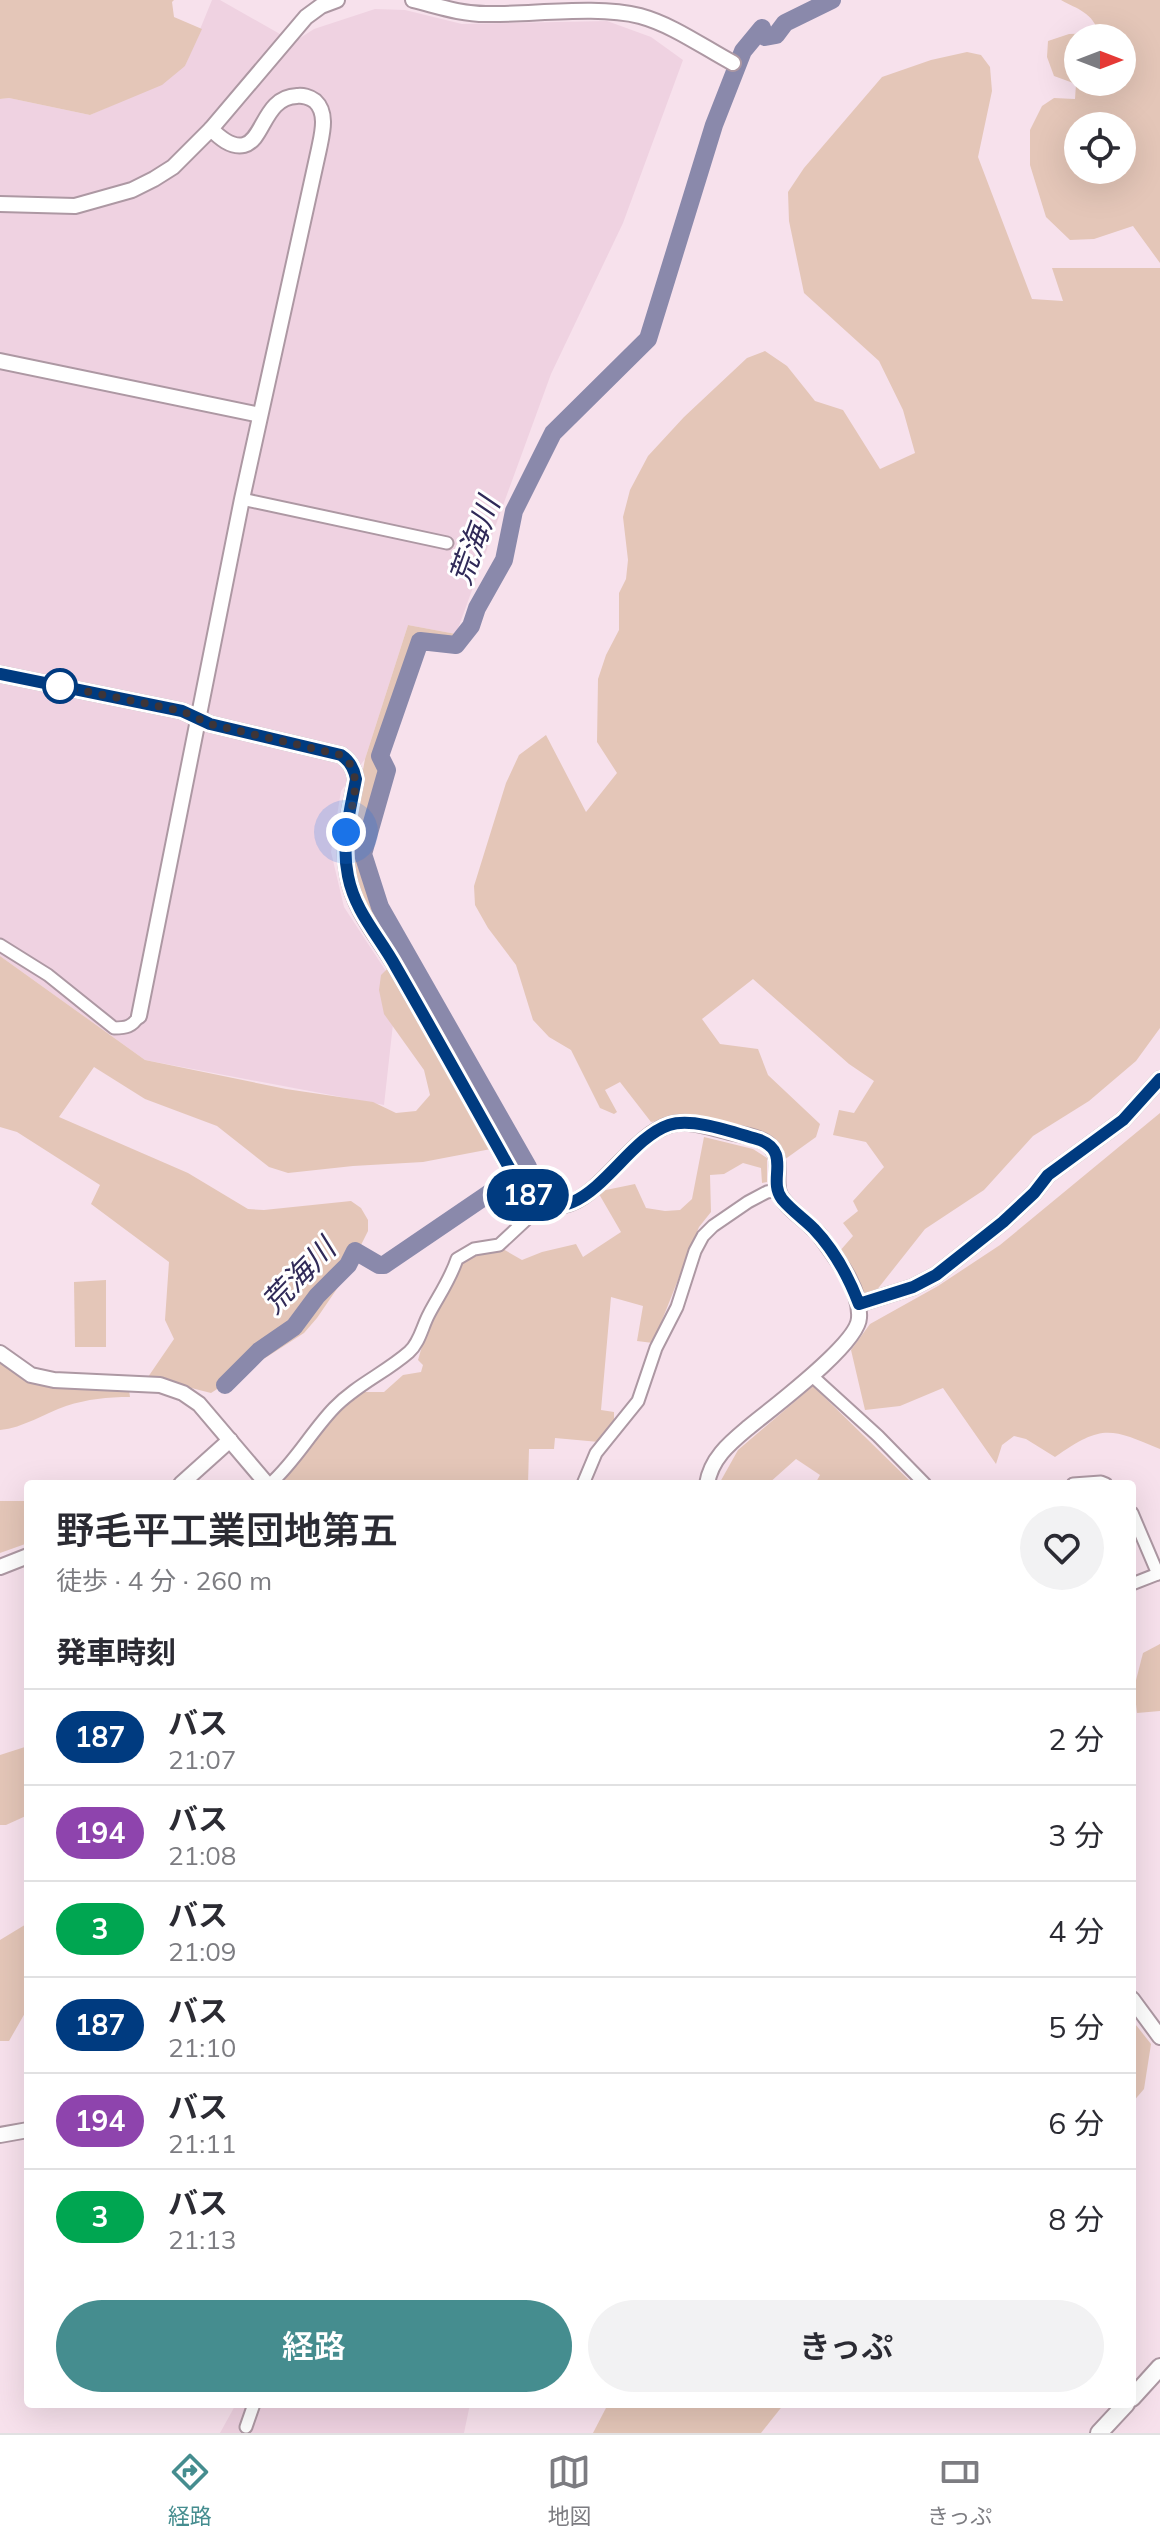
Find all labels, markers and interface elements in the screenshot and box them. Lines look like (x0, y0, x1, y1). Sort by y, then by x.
north arrow (1064, 24, 1136, 96)
map controls (1064, 24, 1136, 184)
button: locate (1064, 112, 1136, 184)
water label: 荒海川 (441, 489, 508, 589)
unlabelled marker (43, 669, 77, 703)
your location (326, 812, 366, 852)
line badge: 187 (482, 1169, 574, 1221)
text: 187 (503, 1177, 553, 1212)
water label: 荒海川 (253, 1228, 345, 1321)
text: 野毛平工業団地第五 (56, 1506, 398, 1554)
button: heart (1020, 1506, 1104, 1590)
text: 徒歩 · 4 分 · 260 m (56, 1564, 272, 1597)
text: 発車時刻 (56, 1633, 176, 1671)
text: バス (168, 1704, 228, 1742)
text: 187 (75, 1719, 125, 1754)
text: 2 分 (1048, 1720, 1104, 1758)
text: 21:07 (168, 1743, 236, 1776)
text: バス (168, 1800, 228, 1838)
text: 194 (75, 1815, 125, 1850)
text: 3 分 (1048, 1816, 1104, 1854)
text: 21:08 (168, 1839, 236, 1872)
text: バス (168, 1896, 228, 1934)
text: 3 (92, 1911, 108, 1946)
text: 4 分 (1048, 1912, 1104, 1950)
text: 21:09 (168, 1935, 236, 1968)
text: バス (168, 1992, 228, 2030)
text: 187 (75, 2007, 125, 2042)
text: 5 分 (1048, 2008, 1104, 2046)
text: 21:10 (168, 2031, 236, 2064)
text: バス (168, 2088, 228, 2126)
text: 194 (75, 2103, 125, 2138)
text: 6 分 (1048, 2104, 1104, 2142)
text: 21:11 (168, 2127, 236, 2160)
text: バス (168, 2184, 228, 2222)
text: 3 (92, 2199, 108, 2234)
text: 8 分 (1048, 2200, 1104, 2238)
text: 21:13 (168, 2223, 236, 2256)
button: 経路 (56, 2300, 572, 2392)
button: きっぷ (588, 2300, 1104, 2392)
tab: 経路 (168, 2450, 212, 2530)
tab: 地図 (547, 2450, 591, 2530)
tab: きっぷ (927, 2450, 992, 2530)

